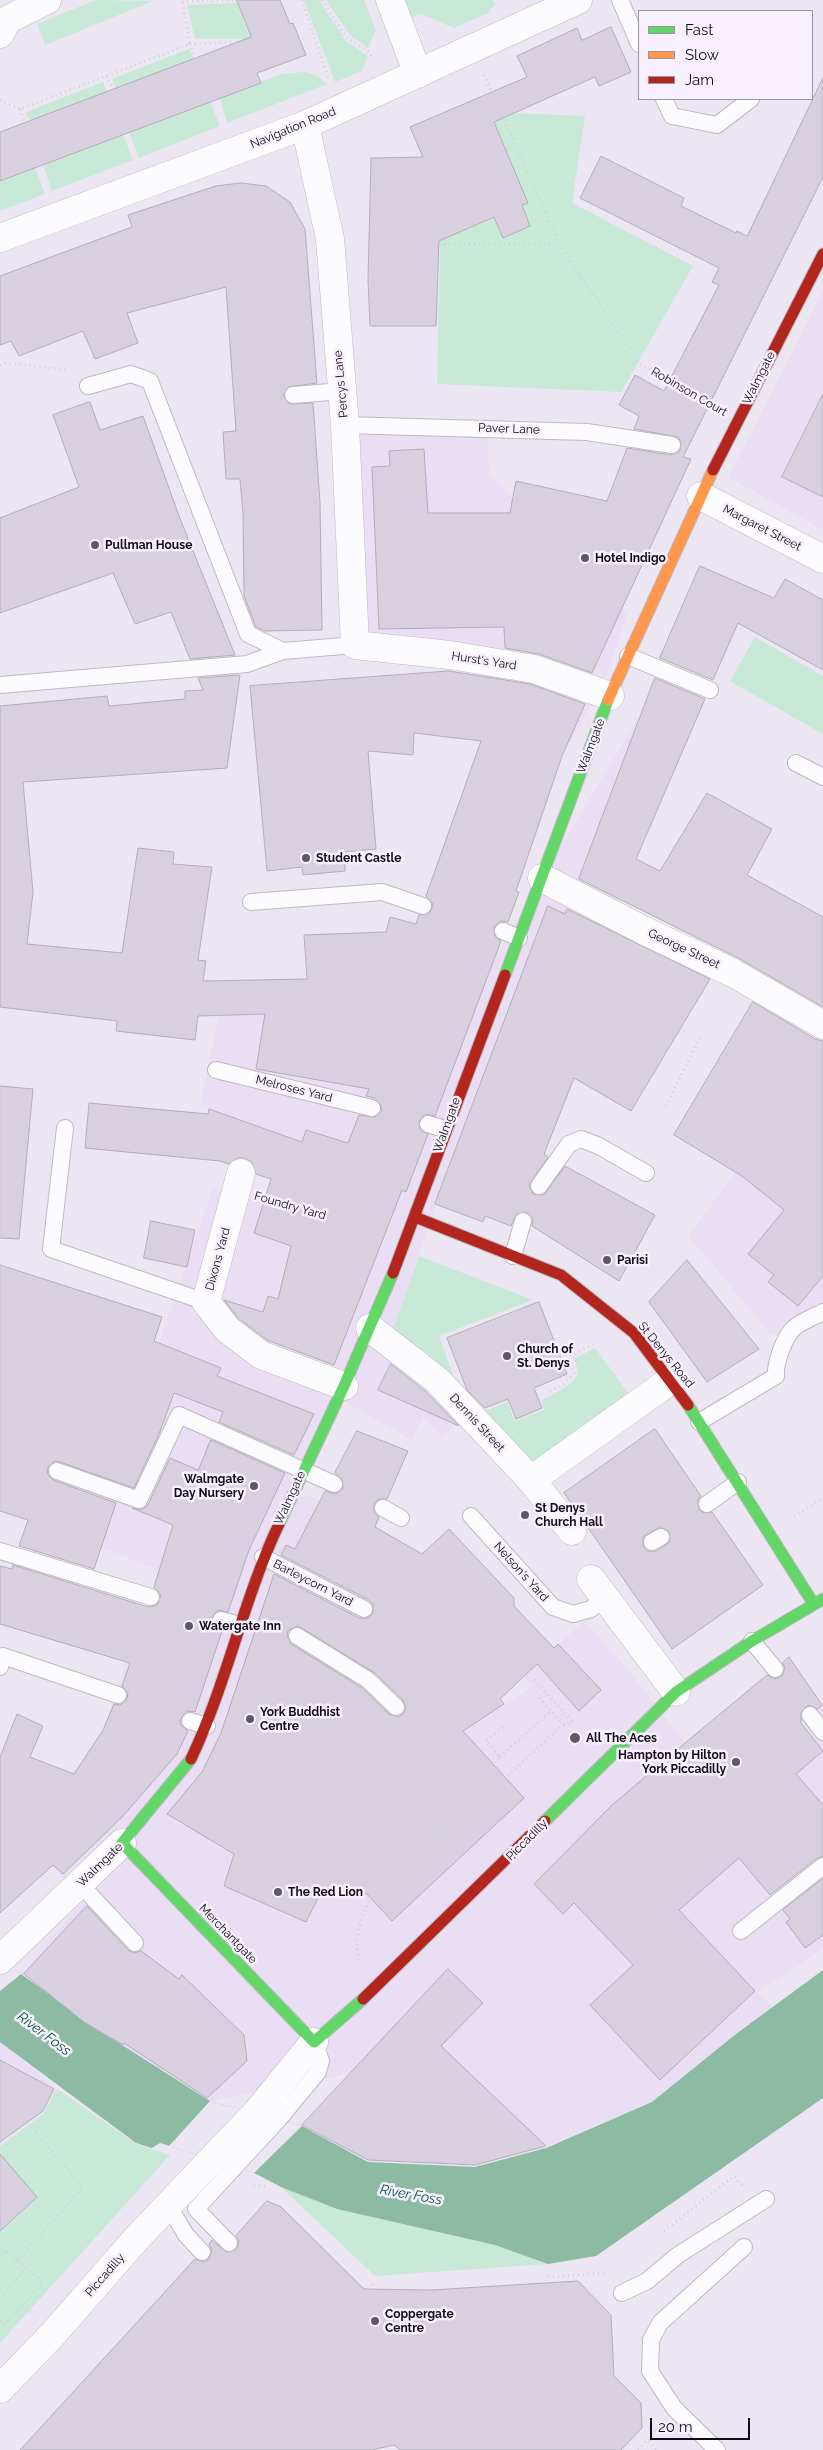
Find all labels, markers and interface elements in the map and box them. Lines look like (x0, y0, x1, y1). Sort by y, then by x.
legend (638, 10, 813, 100)
text: Fast (685, 21, 713, 39)
text: Slow (685, 46, 719, 64)
text: Jam (685, 71, 714, 89)
street label: Navigation Road (248, 104, 338, 152)
street label: Walmgate (740, 349, 778, 407)
street label: Percys Lane (331, 350, 351, 418)
street label: Robinson Court (648, 364, 730, 420)
street label: Paver Lane (478, 421, 540, 437)
street label: Margaret Street (720, 502, 804, 554)
place label: Pullman House (105, 538, 192, 552)
marker: Pullman House (89, 539, 101, 551)
place label: Hotel Indigo (595, 551, 666, 565)
marker: Hotel Indigo (579, 552, 591, 564)
street label: Hurst's Yard (450, 649, 518, 673)
street label: Walmgate (574, 717, 608, 775)
place label: Student Castle (316, 851, 401, 865)
marker: Student Castle (300, 852, 312, 864)
street label: George Street (646, 926, 722, 972)
street label: Melroses Yard (254, 1073, 334, 1105)
street label: Walmgate (430, 1095, 464, 1155)
street label: Foundry Yard (252, 1189, 328, 1223)
street label: Dixons Yard (203, 1226, 233, 1292)
place label: Parisi (617, 1253, 648, 1267)
marker: Parisi (601, 1254, 613, 1266)
street label: St Denys Road (635, 1319, 697, 1391)
place label: Church of St. Denys (517, 1342, 573, 1370)
marker: Church of St. Denys (501, 1350, 513, 1362)
street label: Dennis Street (446, 1391, 508, 1455)
street label: Walmgate (271, 1469, 309, 1527)
place label: Walmgate Day Nursery (174, 1472, 244, 1500)
marker: Walmgate Day Nursery (248, 1480, 260, 1492)
place label: St Denys Church Hall (535, 1501, 603, 1529)
marker: St Denys Church Hall (519, 1509, 531, 1521)
street label: Nelson's Yard (490, 1539, 552, 1605)
street label: Barleycorn Yard (271, 1557, 355, 1609)
place label: Watergate Inn (199, 1619, 281, 1633)
marker: Watergate Inn (183, 1620, 195, 1632)
place label: York Buddhist Centre (260, 1705, 340, 1733)
marker: York Buddhist Centre (244, 1713, 256, 1725)
marker: All The Aces (568, 1731, 582, 1745)
place label: All The Aces (586, 1731, 657, 1745)
place label: Hampton by Hilton York Piccadilly (618, 1748, 726, 1776)
marker: Hampton by Hilton York Piccadilly (730, 1756, 742, 1768)
street label: Piccadilly (503, 1816, 551, 1864)
street label: Walmgate (74, 1840, 126, 1890)
place label: The Red Lion (288, 1885, 363, 1899)
marker: The Red Lion (272, 1886, 284, 1898)
street label: Merchantgate (196, 1901, 260, 1967)
water label: River Foss (14, 2008, 74, 2060)
water label: River Foss (379, 2181, 443, 2209)
street label: Piccadilly (82, 2250, 128, 2300)
place label: Coppergate Centre (385, 2307, 454, 2335)
marker: Coppergate Centre (369, 2315, 381, 2327)
scale bar (653, 2408, 753, 2440)
text: 20 m (658, 2418, 693, 2436)

